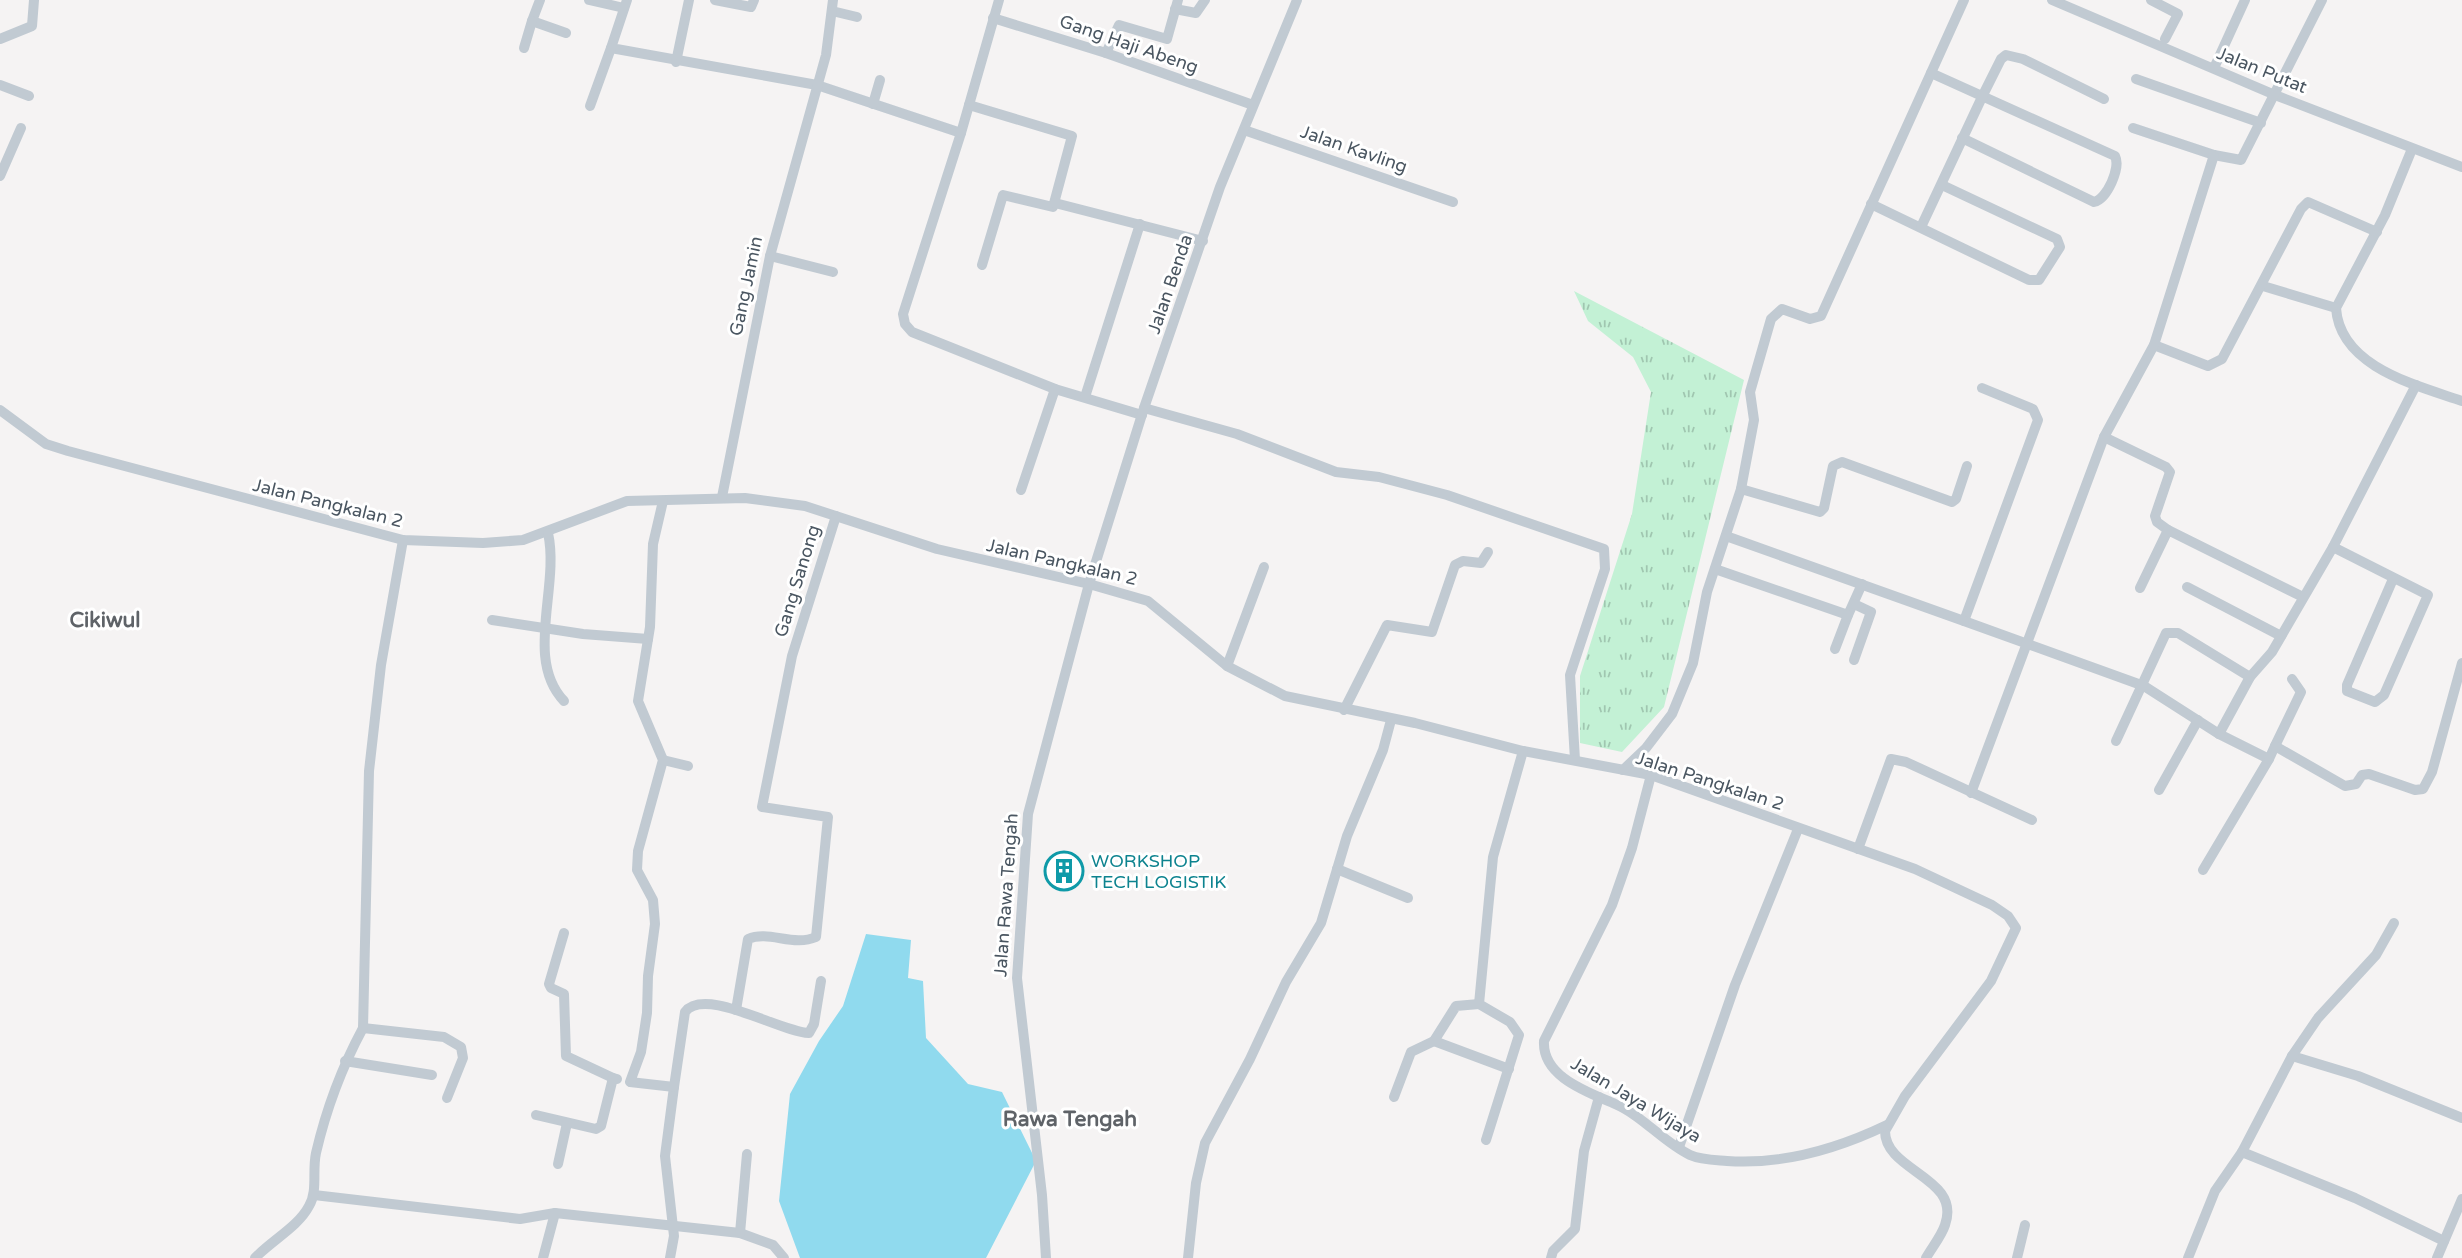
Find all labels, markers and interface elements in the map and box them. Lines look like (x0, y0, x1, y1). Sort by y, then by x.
street label: Gang Haji Abeng (1057, 10, 1201, 78)
street label: Jalan Putat (2214, 42, 2310, 98)
street label: Jalan Kavling (1298, 120, 1410, 178)
street label: Jalan Benda (1143, 231, 1197, 337)
street label: Gang Jamin (725, 234, 767, 338)
street label: Jalan Pangkalan 2 (251, 474, 405, 532)
street label: Gang Sanong (769, 522, 825, 640)
street label: Jalan Pangkalan 2 (984, 534, 1140, 590)
district label: Cikiwul (69, 608, 141, 633)
street label: Jalan Pangkalan 2 (1633, 747, 1787, 815)
street label: Jalan Rawa Tengah (989, 813, 1023, 977)
building icon: WORKSHOP TECH LOGISTIK (1043, 850, 1085, 892)
place label: WORKSHOP TECH LOGISTIK (1091, 850, 1226, 893)
street label: Jalan Jaya Wijaya (1567, 1052, 1705, 1148)
district label: Rawa Tengah (1003, 1107, 1137, 1132)

